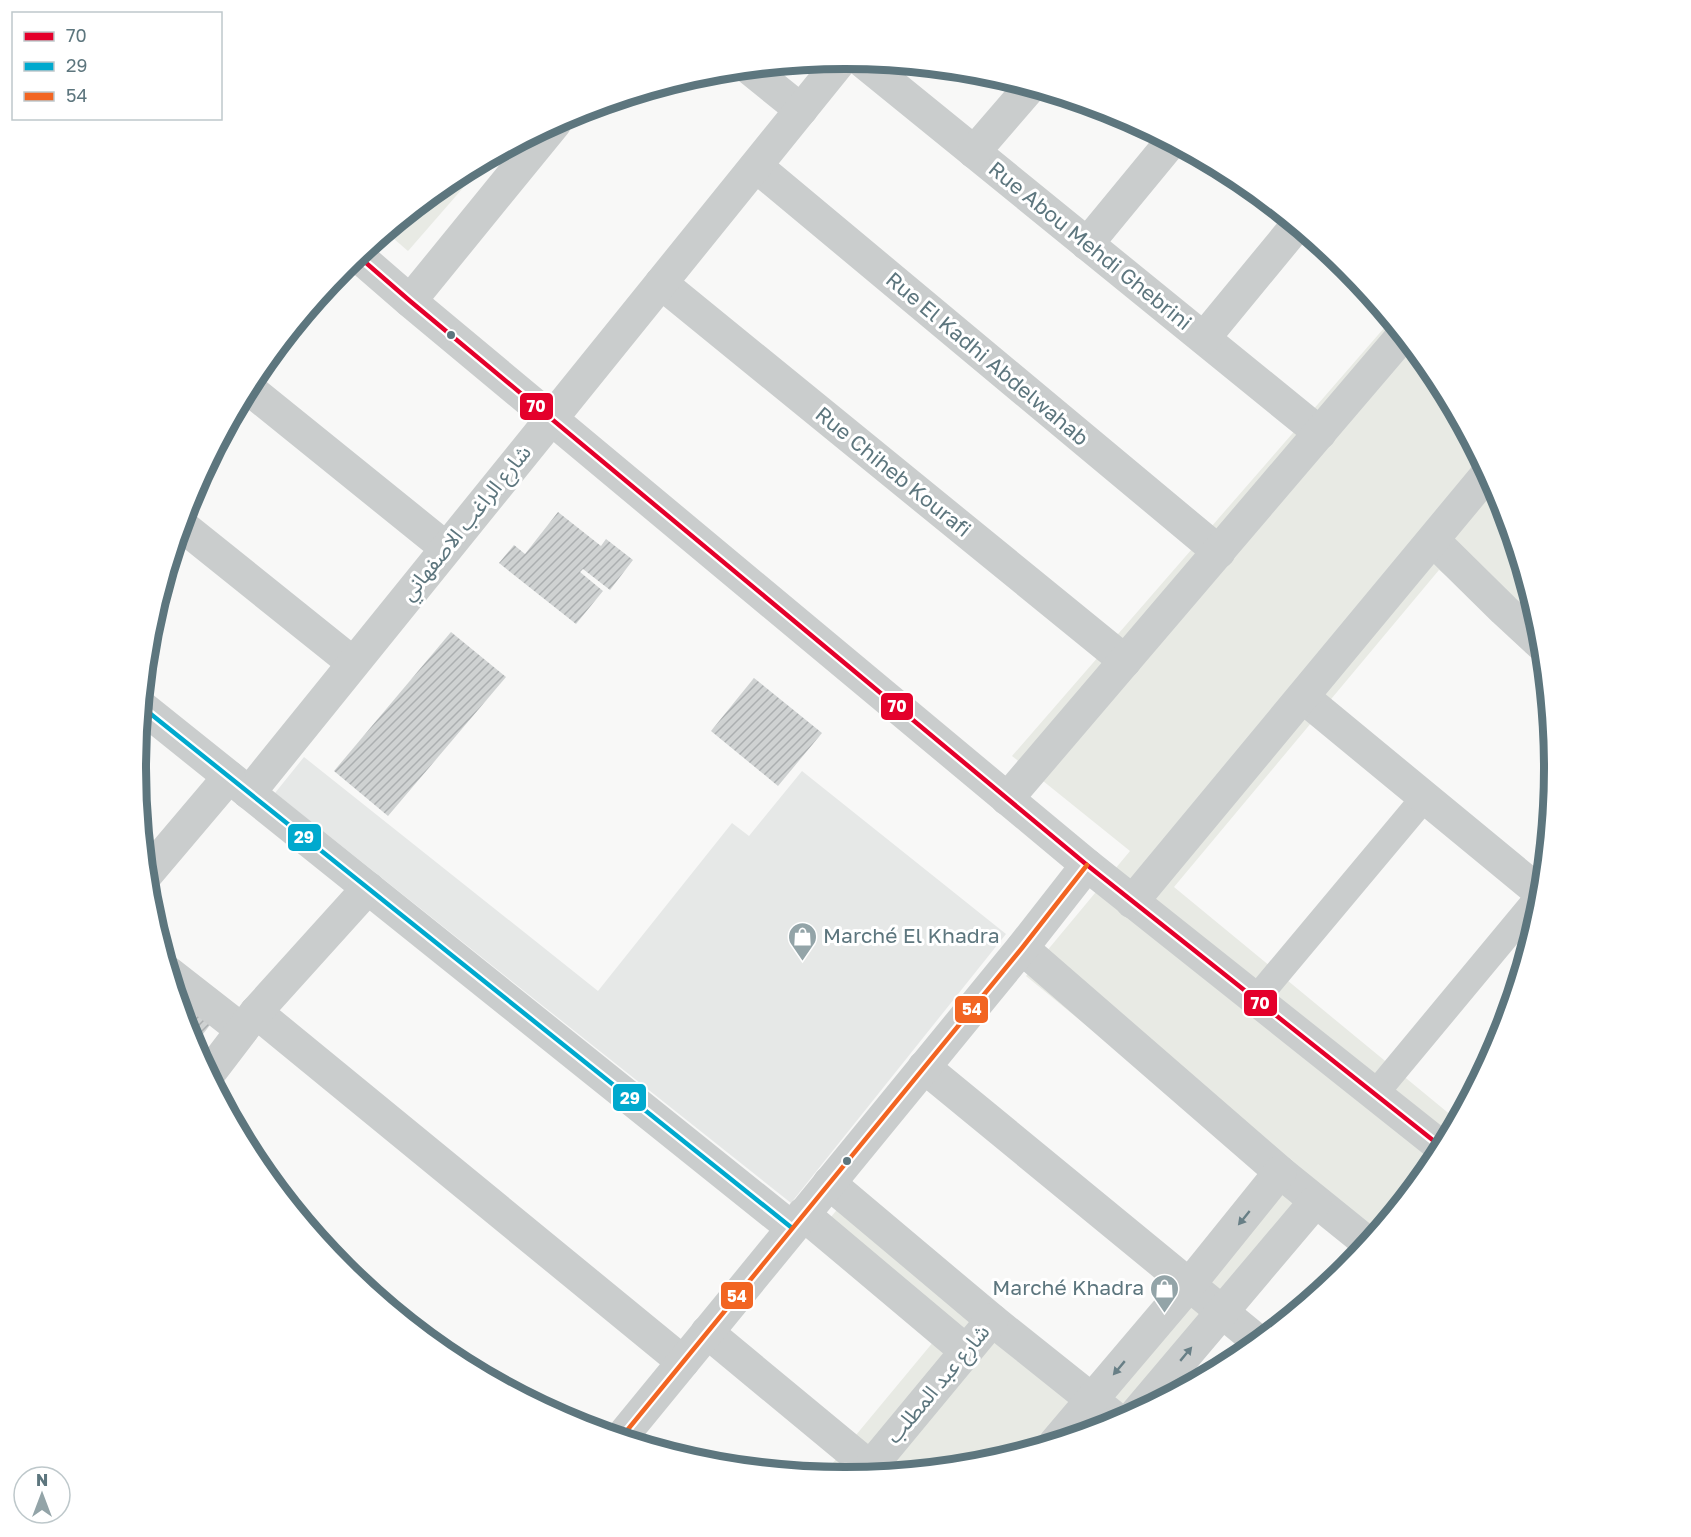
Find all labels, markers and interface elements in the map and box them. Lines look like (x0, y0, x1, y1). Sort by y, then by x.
legend (12, 12, 222, 120)
text: 70 (66, 24, 87, 46)
text: 29 (66, 54, 87, 76)
text: 54 (66, 84, 87, 106)
street label: Rue Abou Mehdi Ghebrini (984, 155, 1197, 335)
street label: Rue El Kadhi Abdelwahab (881, 266, 1094, 451)
unlabelled marker (445, 329, 457, 341)
line badge: 70 (519, 392, 554, 421)
text: 70 (526, 396, 546, 416)
street label: Rue Chiheb Kourafi (811, 401, 977, 542)
street label: شارع الراغب الاصفهاني (395, 439, 539, 608)
line badge: 70 (880, 692, 914, 721)
text: 70 (887, 696, 907, 716)
line badge: 29 (287, 823, 322, 852)
text: 29 (294, 827, 314, 847)
shop icon: Marché El Khadra (786, 920, 818, 962)
place label: Marché El Khadra (823, 922, 1000, 948)
line badge: 70 (1243, 989, 1278, 1017)
text: 70 (1250, 993, 1270, 1013)
line badge: 54 (954, 995, 989, 1024)
text: 54 (962, 999, 982, 1019)
line badge: 29 (612, 1083, 647, 1112)
text: 29 (620, 1088, 640, 1108)
unlabelled marker (841, 1155, 853, 1167)
one-way arrow (1237, 1210, 1250, 1226)
shop icon: Marché Khadra (1149, 1272, 1181, 1314)
place label: Marché Khadra (992, 1274, 1144, 1300)
line badge: 54 (720, 1281, 754, 1310)
text: 54 (727, 1286, 747, 1306)
street label: شارع عبد المطلب (880, 1319, 997, 1450)
one-way arrow (1179, 1346, 1192, 1361)
one-way arrow (1113, 1360, 1126, 1375)
north arrow (12, 1465, 72, 1525)
text: N (36, 1470, 48, 1490)

